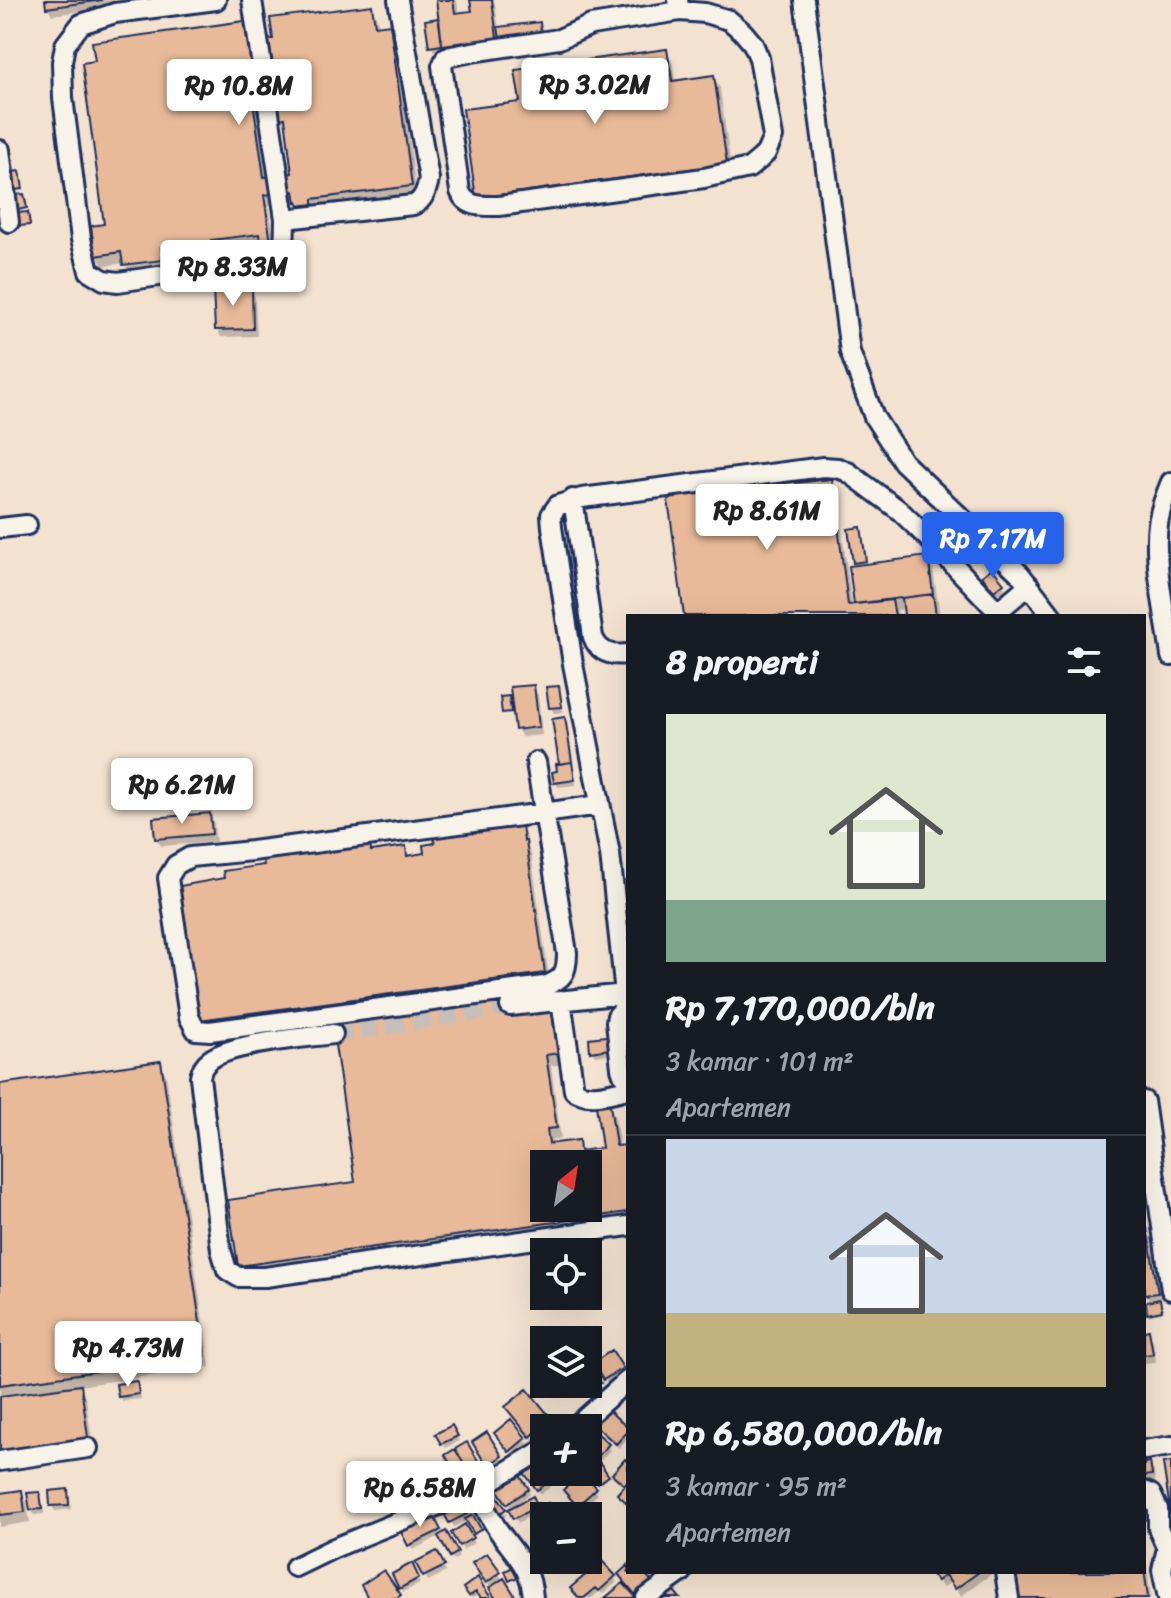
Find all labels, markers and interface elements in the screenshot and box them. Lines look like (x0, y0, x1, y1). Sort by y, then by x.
pin: Rp 3.02M (512, 58, 678, 126)
pin: Rp 10.8M (156, 59, 322, 127)
text: Rp 3.02M (539, 61, 651, 107)
text: Rp 10.8M (185, 62, 293, 108)
pin: Rp 8.33M (150, 240, 316, 308)
text: Rp 8.33M (178, 243, 288, 289)
pin: Rp 8.61M (684, 484, 850, 552)
text: Rp 8.61M (714, 487, 820, 533)
pin: Rp 7.17M (910, 512, 1076, 580)
text: Rp 7.17M (940, 515, 1046, 561)
text: 8 properti (666, 632, 818, 692)
icon: filters (1062, 640, 1106, 684)
pin: Rp 6.21M (99, 758, 265, 826)
text: Rp 6.21M (129, 761, 235, 807)
icon: home (814, 766, 958, 910)
text: Rp 7,170,000/bln (666, 978, 935, 1038)
text: 3 kamar · 101 m² (666, 1038, 854, 1084)
text: Apartemen (666, 1084, 791, 1130)
north arrow (530, 1150, 602, 1222)
map controls (530, 1150, 602, 1574)
icon: home (814, 1191, 958, 1335)
button: locate (530, 1238, 602, 1310)
pin: Rp 4.73M (45, 1321, 211, 1389)
text: Rp 4.73M (73, 1324, 183, 1370)
button: layers (530, 1326, 602, 1398)
text: Rp 6,580,000/bln (666, 1403, 942, 1463)
button: + (530, 1414, 602, 1486)
pin: Rp 6.58M (337, 1461, 503, 1529)
text: 3 kamar · 95 m² (666, 1463, 847, 1509)
text: Rp 6.58M (364, 1464, 476, 1510)
button: − (530, 1502, 602, 1574)
text: Apartemen (666, 1509, 791, 1555)

